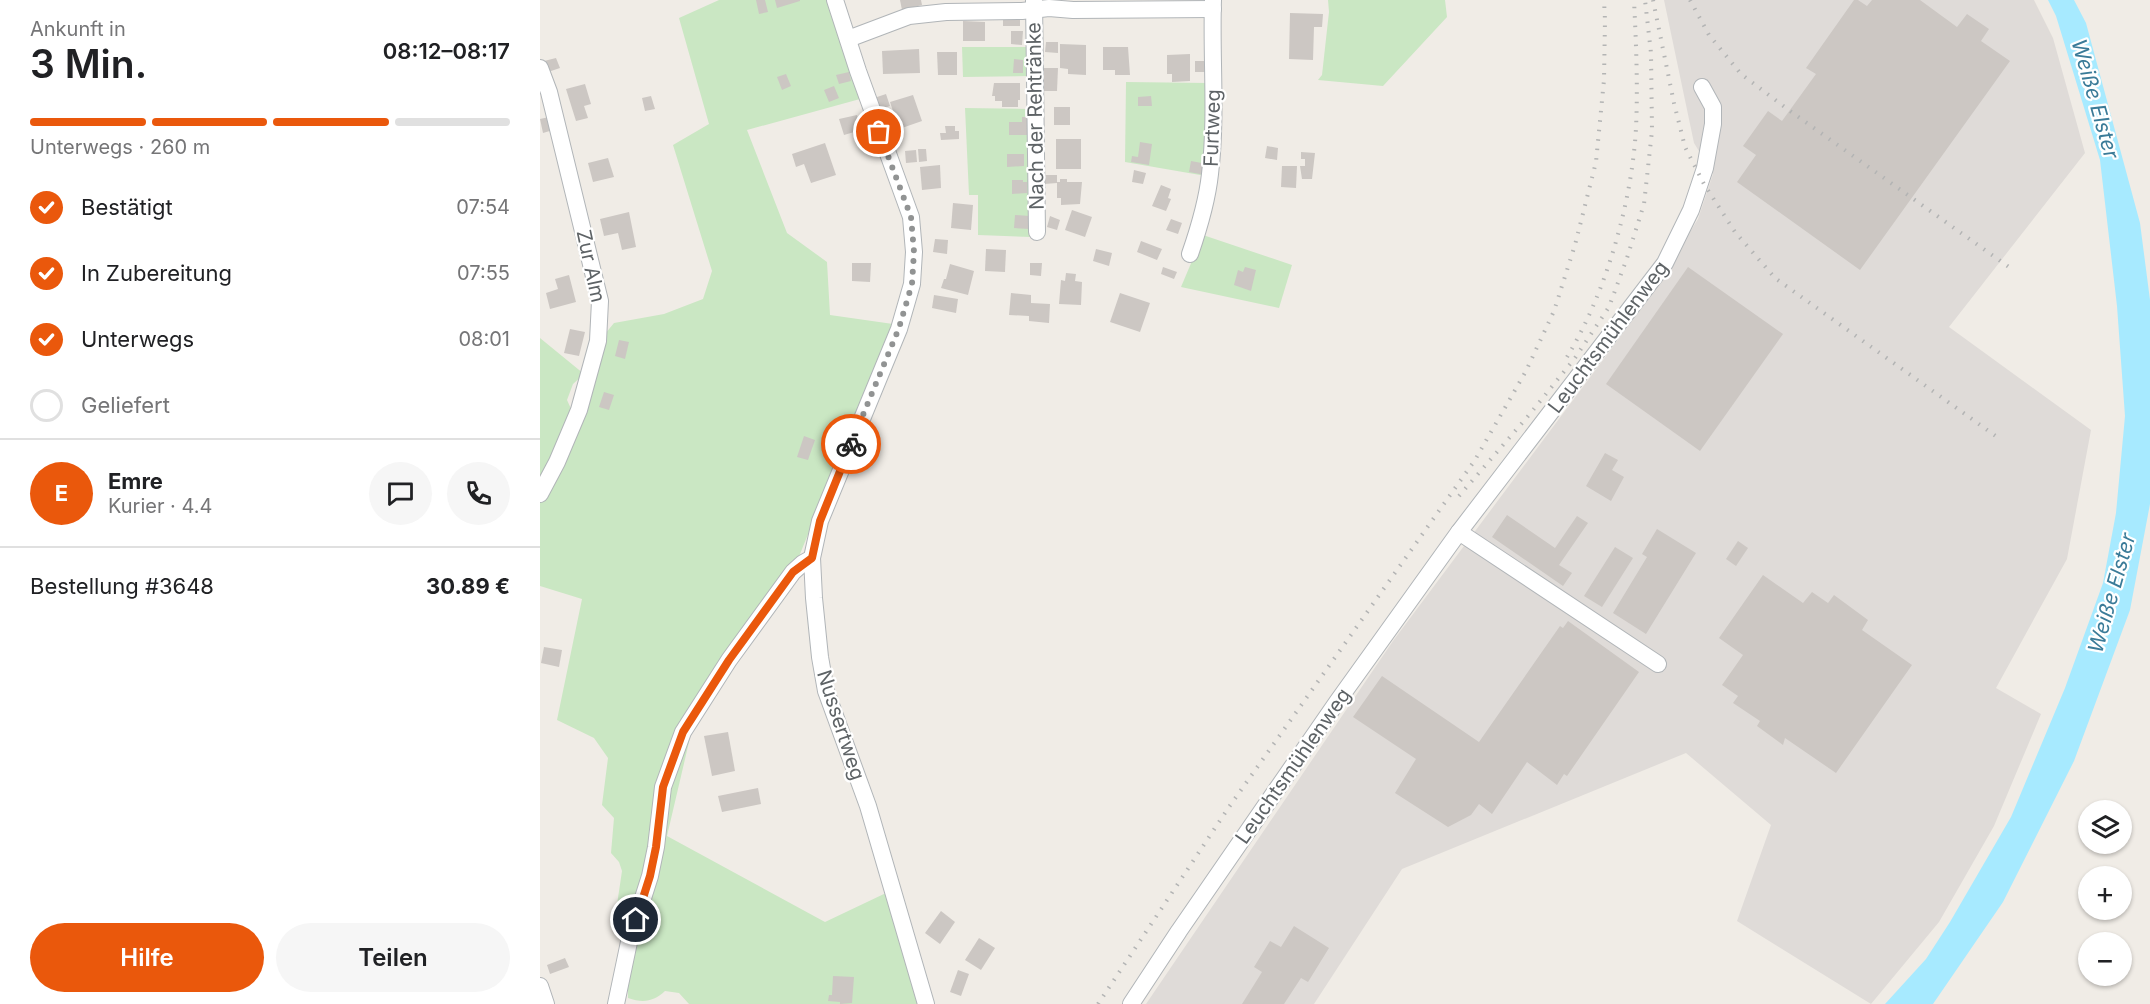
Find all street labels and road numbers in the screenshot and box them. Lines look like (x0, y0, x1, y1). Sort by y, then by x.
street label: Nach der Rehtränke (1021, 22, 1049, 210)
street label: Furtweg (1199, 89, 1225, 167)
street label: Zur Alm (572, 227, 610, 305)
street label: Leuchtsmühlenweg (1543, 256, 1673, 418)
street label: Nussertweg (812, 667, 870, 783)
street label: Leuchtsmühlenweg (1230, 684, 1356, 848)

